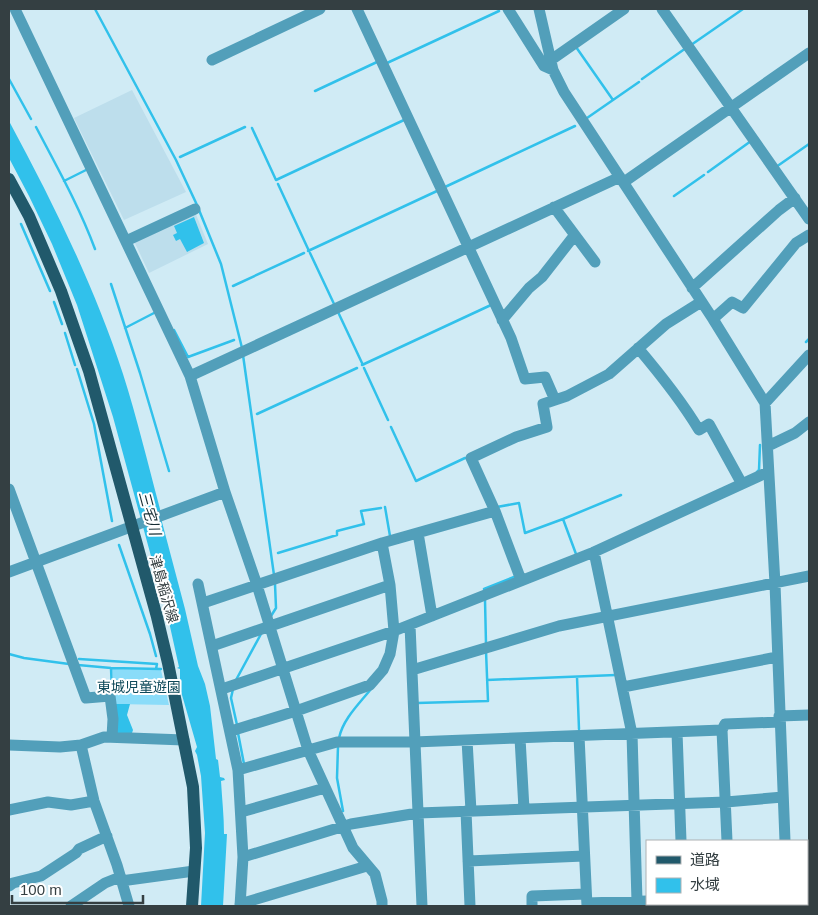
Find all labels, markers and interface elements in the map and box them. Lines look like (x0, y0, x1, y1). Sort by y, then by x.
water label: 三宅川 (136, 489, 165, 539)
street label: 津島稲沢線 (147, 553, 181, 625)
park label: 東城児童遊園 (97, 679, 181, 695)
legend (646, 840, 808, 905)
text: 道路 (690, 851, 720, 868)
scale bar (12, 872, 144, 904)
text: 水域 (690, 876, 720, 893)
text: 100 m (20, 881, 62, 898)

